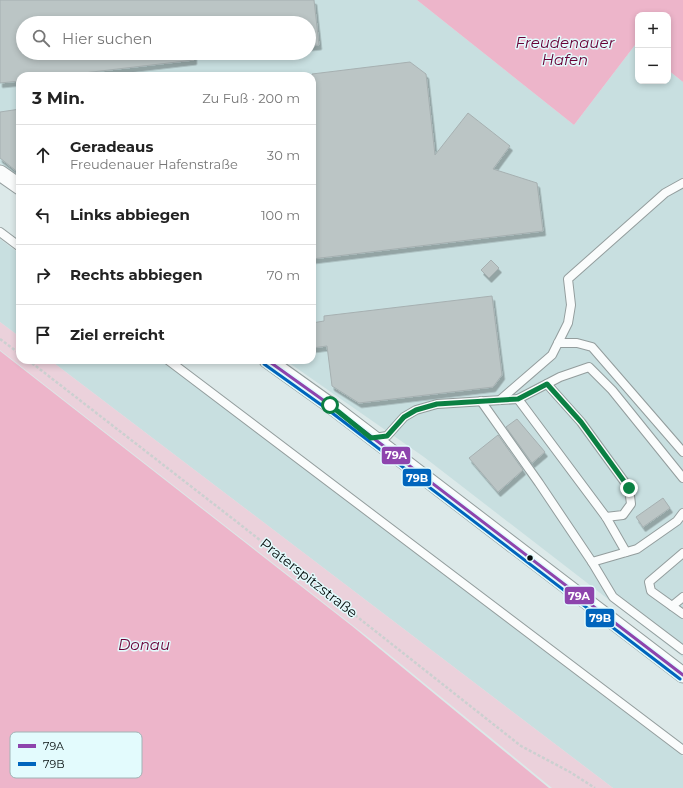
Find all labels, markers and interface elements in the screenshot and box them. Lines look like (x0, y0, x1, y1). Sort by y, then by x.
map controls (635, 12, 671, 84)
button: + (635, 12, 671, 48)
search box (16, 16, 316, 60)
icon: search (30, 27, 52, 49)
text: Hier suchen (62, 29, 152, 48)
water label: Freudenauer Hafen (515, 33, 615, 69)
button: − (635, 48, 671, 84)
text: 3 Min. (32, 88, 84, 108)
text: Zu Fuß · 200 m (202, 90, 300, 106)
text: Geradeaus (70, 137, 153, 156)
icon: ahead (32, 144, 54, 166)
text: 30 m (267, 147, 300, 163)
text: Freudenauer Hafenstraße (70, 156, 238, 172)
icon: left (32, 204, 54, 226)
text: Links abbiegen (70, 205, 190, 224)
text: 100 m (261, 207, 300, 223)
icon: right (32, 264, 54, 286)
text: Rechts abbiegen (70, 265, 203, 284)
text: 70 m (267, 267, 300, 283)
icon: arrive (32, 324, 54, 346)
text: Ziel erreicht (70, 325, 165, 344)
route start (321, 396, 339, 414)
line badge: 79A (381, 446, 411, 465)
text: 79A (385, 448, 408, 462)
line badge: 79B (402, 468, 432, 487)
text: 79B (406, 471, 428, 485)
route end (620, 479, 638, 497)
street label: Praterspitzstraße (257, 534, 361, 622)
unlabelled marker (525, 553, 535, 563)
line badge: 79A (564, 586, 595, 605)
text: 79A (568, 589, 591, 603)
line badge: 79B (585, 608, 615, 628)
text: 79B (589, 611, 611, 625)
water label: Donau (118, 635, 170, 654)
legend (10, 732, 142, 778)
text: 79A (43, 739, 64, 753)
text: 79B (43, 757, 64, 771)

